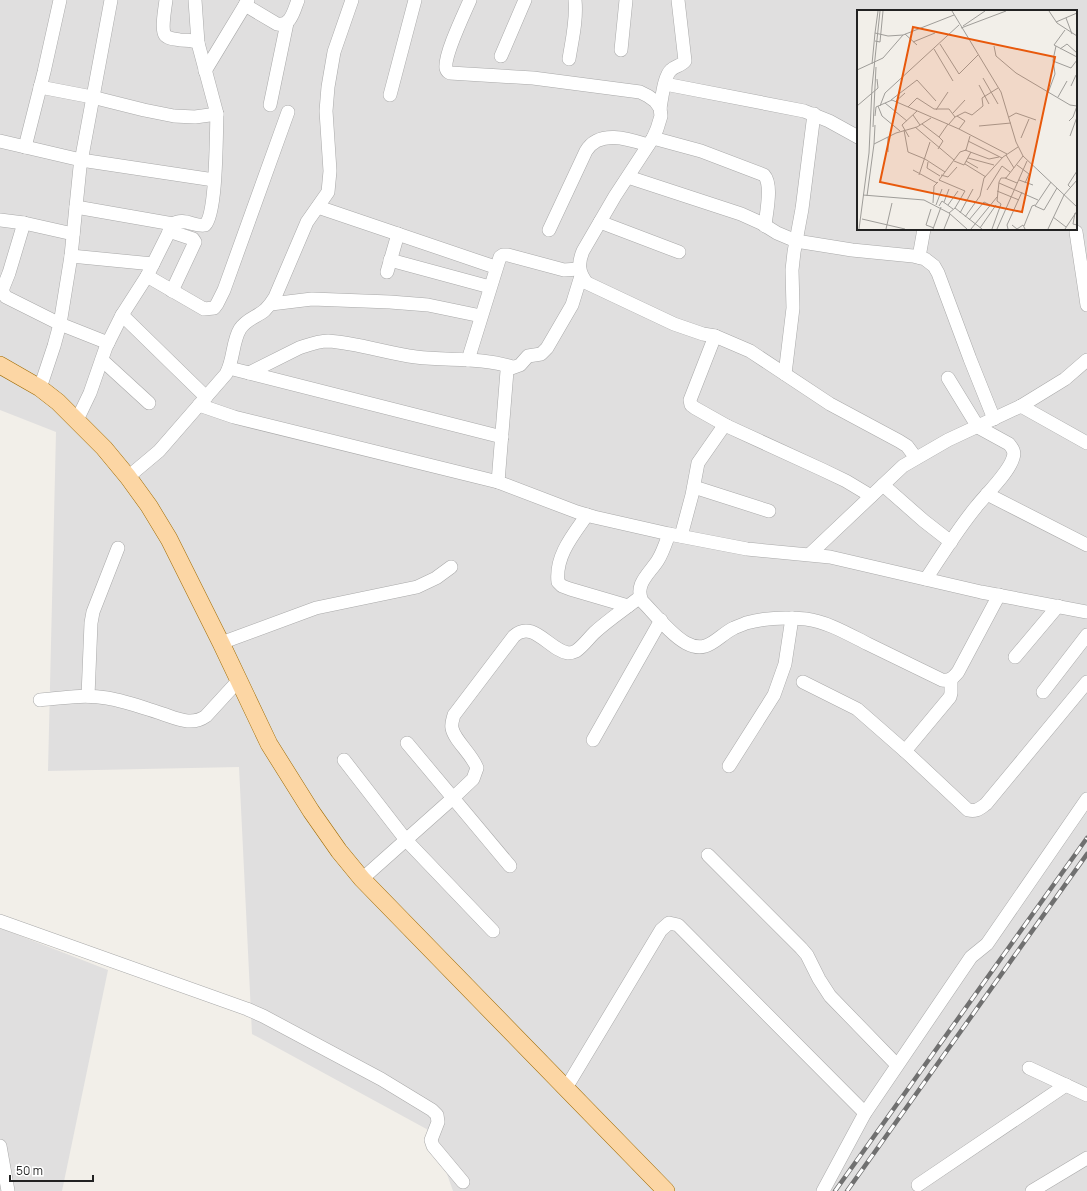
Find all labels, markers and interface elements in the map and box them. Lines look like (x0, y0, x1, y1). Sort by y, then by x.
inset map (857, 10, 1077, 230)
scale bar (10, 1157, 93, 1183)
text: 50 m (16, 1162, 43, 1179)

